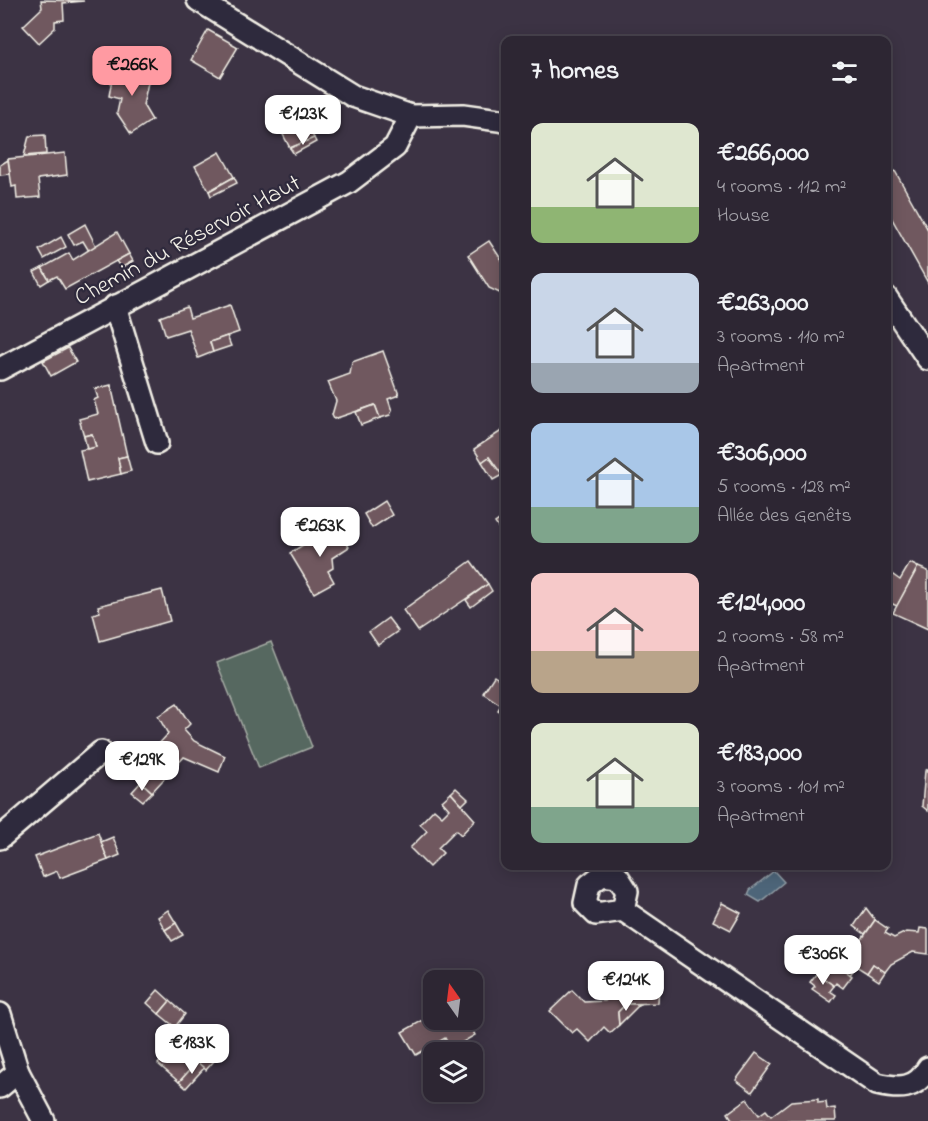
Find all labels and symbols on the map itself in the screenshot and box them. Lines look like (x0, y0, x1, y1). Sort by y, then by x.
pin: €266K (90, 46, 174, 97)
pin: €123K (261, 95, 345, 146)
street label: Chemin du Réservoir Haut (69, 167, 308, 316)
pin: €263K (278, 507, 362, 558)
pin: €129K (100, 741, 184, 792)
pin: €306K (781, 935, 865, 986)
pin: €124K (584, 961, 668, 1012)
north arrow (423, 970, 483, 1030)
pin: €183K (150, 1024, 234, 1075)

